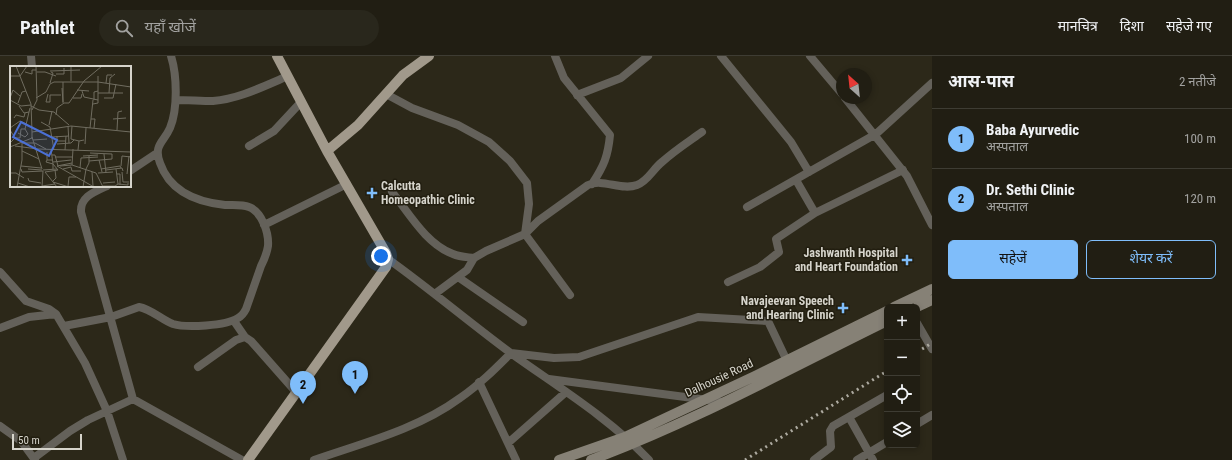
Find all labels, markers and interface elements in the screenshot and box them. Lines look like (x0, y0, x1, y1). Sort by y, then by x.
search box (99, 10, 379, 46)
text: Pathlet (20, 16, 75, 39)
icon: search (113, 17, 135, 39)
text: यहाँ खोजें (145, 18, 196, 36)
text: मानचित्र (1058, 18, 1098, 34)
text: दिशा (1120, 18, 1144, 34)
text: सहेजे गए (1166, 18, 1212, 34)
inset map (10, 66, 131, 187)
north arrow (836, 68, 872, 104)
text: आस-पास (948, 71, 1014, 91)
text: 2 नतीजे (1179, 74, 1216, 89)
text: Baba Ayurvedic (986, 121, 1079, 139)
text: 1 (958, 131, 964, 146)
text: 100 m (1184, 131, 1216, 146)
text: अस्पताल (986, 139, 1028, 154)
place label: Calcutta Homeopathic Clinic (381, 179, 475, 207)
text: Dr. Sethi Clinic (986, 181, 1075, 199)
marker: Calcutta Homeopathic Clinic (366, 187, 378, 199)
text: 2 (958, 191, 964, 206)
text: 120 m (1184, 191, 1216, 206)
text: अस्पताल (986, 199, 1028, 214)
button: सहेजें (948, 240, 1078, 279)
button: शेयर करें (1086, 240, 1216, 279)
your location (371, 246, 391, 266)
place label: Jashwanth Hospital and Heart Foundation (795, 246, 898, 274)
marker: Jashwanth Hospital and Heart Foundation (901, 254, 913, 266)
place label: Navajeevan Speech and Hearing Clinic (741, 294, 834, 322)
marker: Navajeevan Speech and Hearing Clinic (837, 302, 849, 314)
map controls (884, 304, 920, 448)
button: + (884, 304, 920, 340)
button: − (884, 340, 920, 376)
street label: Dalhousie Road (683, 356, 755, 400)
pin: 1 (342, 361, 368, 394)
pin: 2 (290, 371, 316, 404)
button: locate (884, 376, 920, 412)
button: layers (884, 412, 920, 448)
scale bar (12, 432, 82, 451)
text: 50 m (18, 434, 40, 447)

